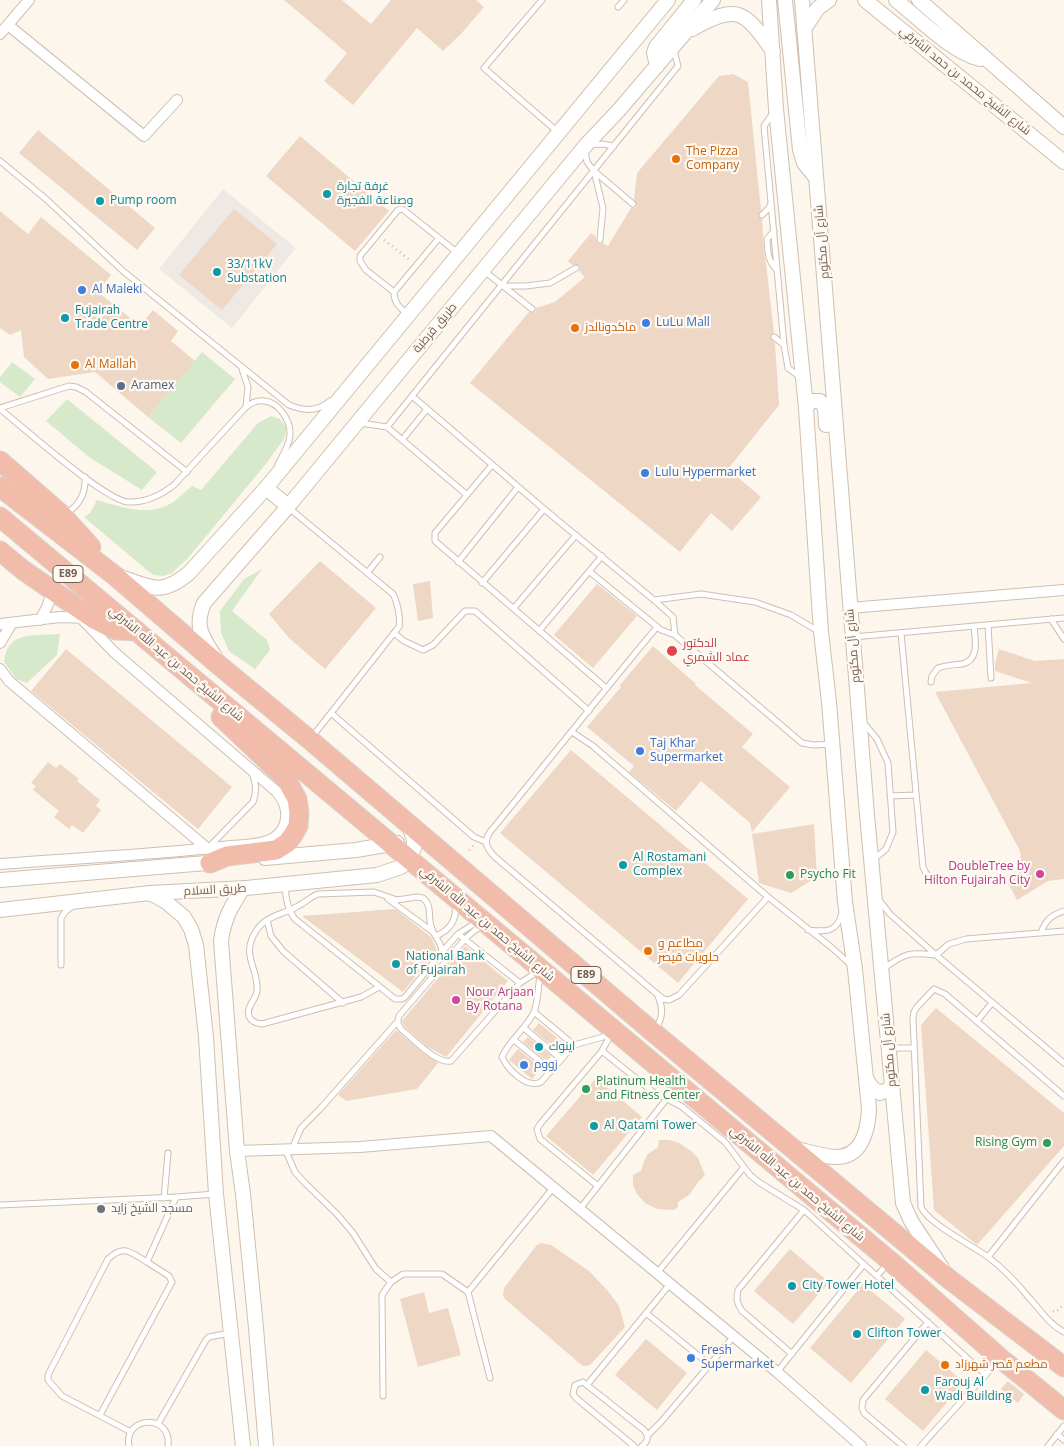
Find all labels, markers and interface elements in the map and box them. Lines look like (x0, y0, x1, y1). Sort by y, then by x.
street label: شارع الشيخ محمد بن حمد الشرقي (896, 24, 1034, 138)
place label: The Pizza Company (686, 145, 739, 173)
marker: The Pizza Company (670, 153, 682, 165)
place label: غرفة تجارة وصناعة الفجيرة (337, 180, 413, 208)
marker: غرفة تجارة وصناعة الفجيرة (321, 188, 333, 200)
place label: Pump room (110, 194, 177, 208)
marker: Pump room (94, 195, 106, 207)
street label: شارع آل مكتوم (812, 204, 832, 280)
place label: 33/11kV Substation (227, 258, 287, 286)
marker: 33/11kV Substation (211, 266, 223, 278)
place label: Al Maleki (92, 283, 142, 297)
marker: Al Maleki (76, 284, 88, 296)
street label: طريق قرطبة (410, 300, 460, 356)
place label: Fujairah Trade Centre (75, 304, 148, 332)
marker: Fujairah Trade Centre (59, 312, 71, 324)
place label: LuLu Mall (656, 316, 710, 330)
marker: LuLu Mall (640, 317, 652, 329)
place label: ماكدونالدز (585, 321, 636, 335)
marker: ماكدونالدز (569, 322, 581, 334)
place label: Al Mallah (85, 358, 136, 372)
marker: Al Mallah (69, 359, 81, 371)
place label: Aramex (131, 379, 174, 393)
marker: Aramex (115, 380, 127, 392)
place label: Lulu Hypermarket (655, 466, 756, 480)
marker: Lulu Hypermarket (639, 467, 651, 479)
road number: E89 (53, 566, 83, 582)
street label: شارع الشيخ حمد بن عبد الله الشرقي (106, 603, 246, 725)
street label: شارع آل مكتوم (843, 608, 863, 684)
place label: الدكتور عماد الشمري (683, 637, 750, 665)
marker: الدكتور عماد الشمري (665, 644, 679, 658)
place label: Taj Khar Supermarket (650, 737, 723, 765)
marker: Taj Khar Supermarket (634, 745, 646, 757)
place label: Al Rostamani Complex (633, 851, 706, 879)
marker: Al Rostamani Complex (617, 859, 629, 871)
place label: DoubleTree by Hilton Fujairah City (924, 860, 1030, 888)
street label: شارع الشيخ حمد بن عبد الله الشرقي (417, 863, 557, 985)
place label: Psycho Fit (800, 868, 856, 882)
marker: DoubleTree by Hilton Fujairah City (1034, 868, 1046, 880)
marker: Psycho Fit (784, 869, 796, 881)
street label: طريق السلام (183, 881, 247, 899)
place label: مطاعم و حلويات قيصر (658, 937, 719, 965)
marker: مطاعم و حلويات قيصر (642, 945, 654, 957)
place label: National Bank of Fujairah (406, 950, 484, 978)
marker: National Bank of Fujairah (390, 958, 402, 970)
road number: E89 (571, 966, 601, 984)
place label: Nour Arjaan By Rotana (466, 986, 534, 1014)
marker: Nour Arjaan By Rotana (450, 994, 462, 1006)
street label: شارع آل مكتوم (879, 1012, 899, 1088)
place label: اينوك (549, 1040, 575, 1054)
marker: اينوك (533, 1041, 545, 1053)
place label: زووم (534, 1058, 558, 1072)
marker: زووم (518, 1059, 530, 1071)
place label: Platinum Health and Fitness Center (596, 1075, 700, 1103)
marker: Platinum Health and Fitness Center (580, 1083, 592, 1095)
place label: Al Qatami Tower (604, 1119, 697, 1133)
marker: Al Qatami Tower (588, 1120, 600, 1132)
street label: شارع الشيخ حمد بن عبد الله الشرقي (727, 1123, 867, 1245)
place label: Rising Gym (975, 1136, 1037, 1150)
marker: Rising Gym (1041, 1137, 1053, 1149)
place label: مسجد الشيخ زايد (111, 1202, 193, 1216)
marker: مسجد الشيخ زايد (95, 1203, 107, 1215)
place label: City Tower Hotel (802, 1279, 894, 1293)
marker: City Tower Hotel (786, 1280, 798, 1292)
place label: Clifton Tower (867, 1327, 941, 1341)
marker: Clifton Tower (851, 1328, 863, 1340)
place label: Fresh Supermarket (701, 1344, 774, 1372)
marker: Fresh Supermarket (685, 1352, 697, 1364)
place label: مطعم قصر شهرزاد (955, 1358, 1048, 1372)
marker: مطعم قصر شهرزاد (939, 1359, 951, 1371)
place label: Farouj Al Wadi Building (935, 1376, 1012, 1404)
marker: Farouj Al Wadi Building (919, 1384, 931, 1396)

